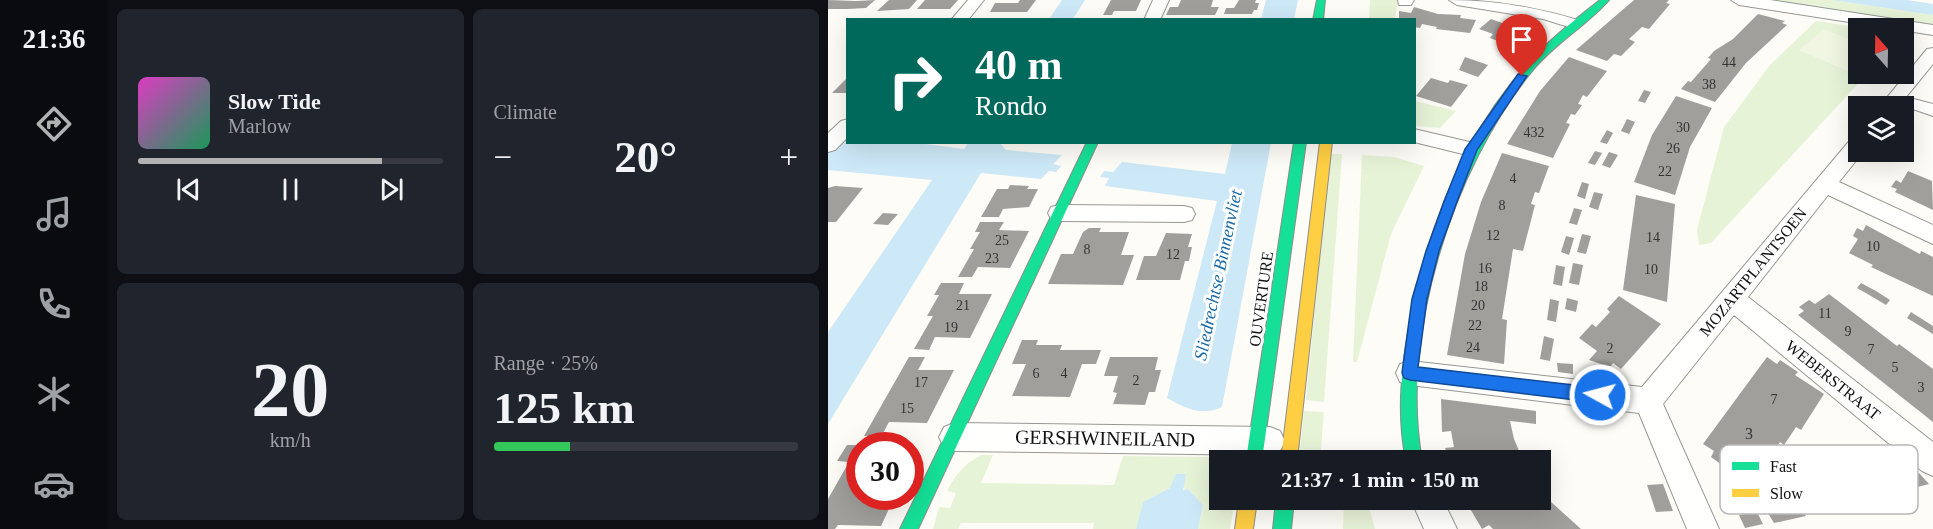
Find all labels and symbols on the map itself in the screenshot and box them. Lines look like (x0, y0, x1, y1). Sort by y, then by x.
pin (1496, 14, 1547, 76)
north arrow (1848, 18, 1914, 84)
house number: 44 (1722, 55, 1736, 70)
house number: 38 (1702, 77, 1716, 92)
house number: 30 (1676, 120, 1690, 135)
house number: 432 (1524, 125, 1545, 140)
house number: 26 (1666, 141, 1680, 156)
house number: 22 (1658, 164, 1672, 179)
house number: 4 (1510, 171, 1517, 186)
water label: Sliedrechtse Binnenvliet (1190, 187, 1246, 362)
house number: 8 (1499, 198, 1506, 213)
street label: MOZARTPLANTSOEN (1696, 204, 1810, 339)
house number: 12 (1486, 228, 1500, 243)
house number: 14 (1646, 230, 1660, 245)
house number: 25 (995, 233, 1009, 248)
house number: 10 (1866, 239, 1880, 254)
house number: 8 (1084, 242, 1091, 257)
house number: 12 (1166, 247, 1180, 262)
street label: OUVERTURE (1246, 250, 1276, 348)
house number: 23 (985, 251, 999, 266)
house number: 16 (1478, 261, 1492, 276)
house number: 10 (1644, 262, 1658, 277)
house number: 18 (1474, 279, 1488, 294)
house number: 21 (956, 298, 970, 313)
house number: 20 (1471, 298, 1485, 313)
house number: 11 (1818, 306, 1832, 321)
house number: 22 (1468, 318, 1482, 333)
house number: 19 (944, 320, 958, 335)
house number: 9 (1845, 324, 1852, 339)
street label: WEBERSTRAAT (1782, 337, 1884, 423)
house number: 24 (1466, 340, 1480, 355)
house number: 2 (1607, 341, 1614, 356)
house number: 7 (1868, 342, 1875, 357)
house number: 5 (1892, 360, 1899, 375)
position arrow (1568, 363, 1632, 427)
house number: 6 (1033, 366, 1040, 381)
house number: 4 (1061, 366, 1068, 381)
house number: 2 (1133, 373, 1140, 388)
house number: 17 (914, 375, 928, 390)
house number: 3 (1918, 380, 1925, 395)
house number: 7 (1771, 392, 1778, 407)
house number: 15 (900, 401, 914, 416)
street label: GERSHWINEILAND (1015, 425, 1195, 451)
house number: 3 (1745, 425, 1753, 442)
speed limit sign: 30 (846, 432, 924, 510)
legend (1720, 445, 1918, 514)
text: Fast (1770, 458, 1797, 475)
text: Slow (1770, 485, 1803, 502)

